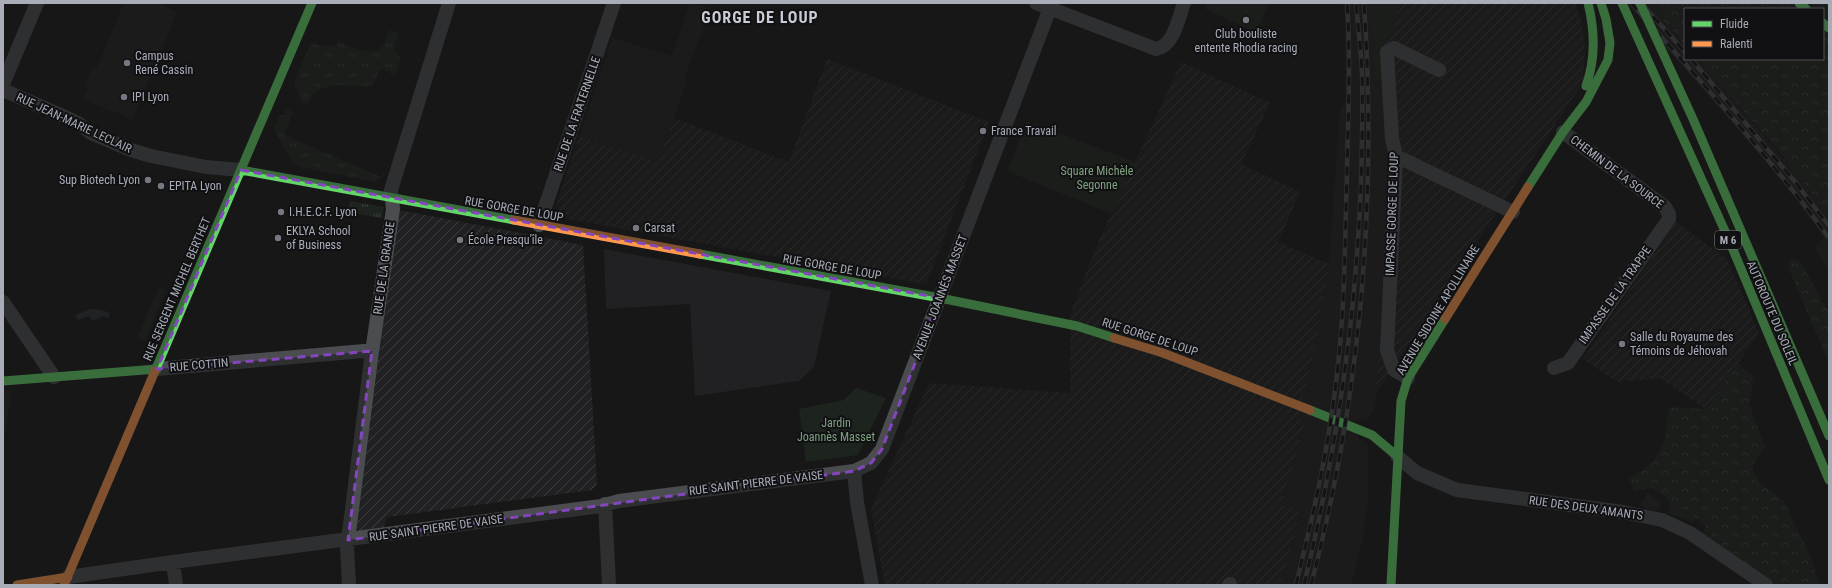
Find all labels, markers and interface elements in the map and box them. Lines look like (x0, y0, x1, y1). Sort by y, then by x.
district label: GORGE DE LOUP (701, 8, 819, 27)
legend (1684, 8, 1824, 60)
marker: Club bouliste entente Rhodia racing (1241, 15, 1251, 25)
text: Fluide (1720, 17, 1749, 31)
place label: Club bouliste entente Rhodia racing (1195, 27, 1298, 55)
text: Ralenti (1720, 37, 1753, 51)
place label: Campus René Cassin (135, 49, 193, 77)
street label: RUE DE LA FRATERNELLE (551, 55, 603, 173)
marker: Campus René Cassin (122, 58, 132, 68)
street label: RUE JEAN-MARIE LECLAIR (14, 90, 134, 156)
place label: IPI Lyon (132, 90, 169, 104)
marker: IPI Lyon (119, 92, 129, 102)
place label: France Travail (991, 124, 1056, 138)
marker: France Travail (978, 126, 988, 136)
street label: CHEMIN DE LA SOURCE (1568, 132, 1666, 212)
street label: IMPASSE GORGE DE LOUP (1383, 151, 1401, 276)
park label: Square Michèle Segonne (1061, 164, 1134, 192)
place label: Sup Biotech Lyon (59, 173, 140, 187)
marker: Sup Biotech Lyon (143, 175, 153, 185)
place label: EPITA Lyon (169, 179, 222, 193)
marker: EPITA Lyon (156, 181, 166, 191)
street label: RUE GORGE DE LOUP (464, 193, 565, 225)
place label: I.H.E.C.F. Lyon (289, 205, 357, 219)
marker: I.H.E.C.F. Lyon (276, 207, 286, 217)
street label: RUE SERGENT MICHEL BERTHET (140, 215, 214, 363)
street label: RUE DE LA GRANGE (371, 221, 397, 315)
place label: Carsat (644, 221, 675, 235)
marker: Carsat (631, 223, 641, 233)
place label: EKLYA School of Business (286, 224, 351, 252)
road number: M 6 (1715, 231, 1741, 249)
place label: École Presqu'île (468, 232, 543, 247)
street label: AVENUE JOANNÈS MASSET (909, 232, 970, 361)
marker: EKLYA School of Business (273, 233, 283, 243)
marker: École Presqu'île (455, 235, 465, 245)
street label: AVENUE SIDOINE APOLLINAIRE (1394, 242, 1482, 378)
street label: IMPASSE DE LA TRAPPE (1576, 244, 1654, 346)
street label: RUE GORGE DE LOUP (782, 251, 883, 283)
street label: AUTOROUTE DU SOLEIL (1744, 259, 1800, 368)
street label: RUE GORGE DE LOUP (1100, 315, 1200, 359)
place label: Salle du Royaume des Témoins de Jéhovah (1630, 330, 1734, 358)
marker: Salle du Royaume des Témoins de Jéhovah (1617, 339, 1627, 349)
street label: RUE COTTIN (169, 355, 229, 375)
park label: Jardin Joannès Masset (797, 416, 875, 444)
street label: RUE SAINT PIERRE DE VAISE (688, 468, 824, 498)
street label: RUE DES DEUX AMANTS (1528, 493, 1644, 523)
street label: RUE SAINT PIERRE DE VAISE (368, 512, 504, 544)

